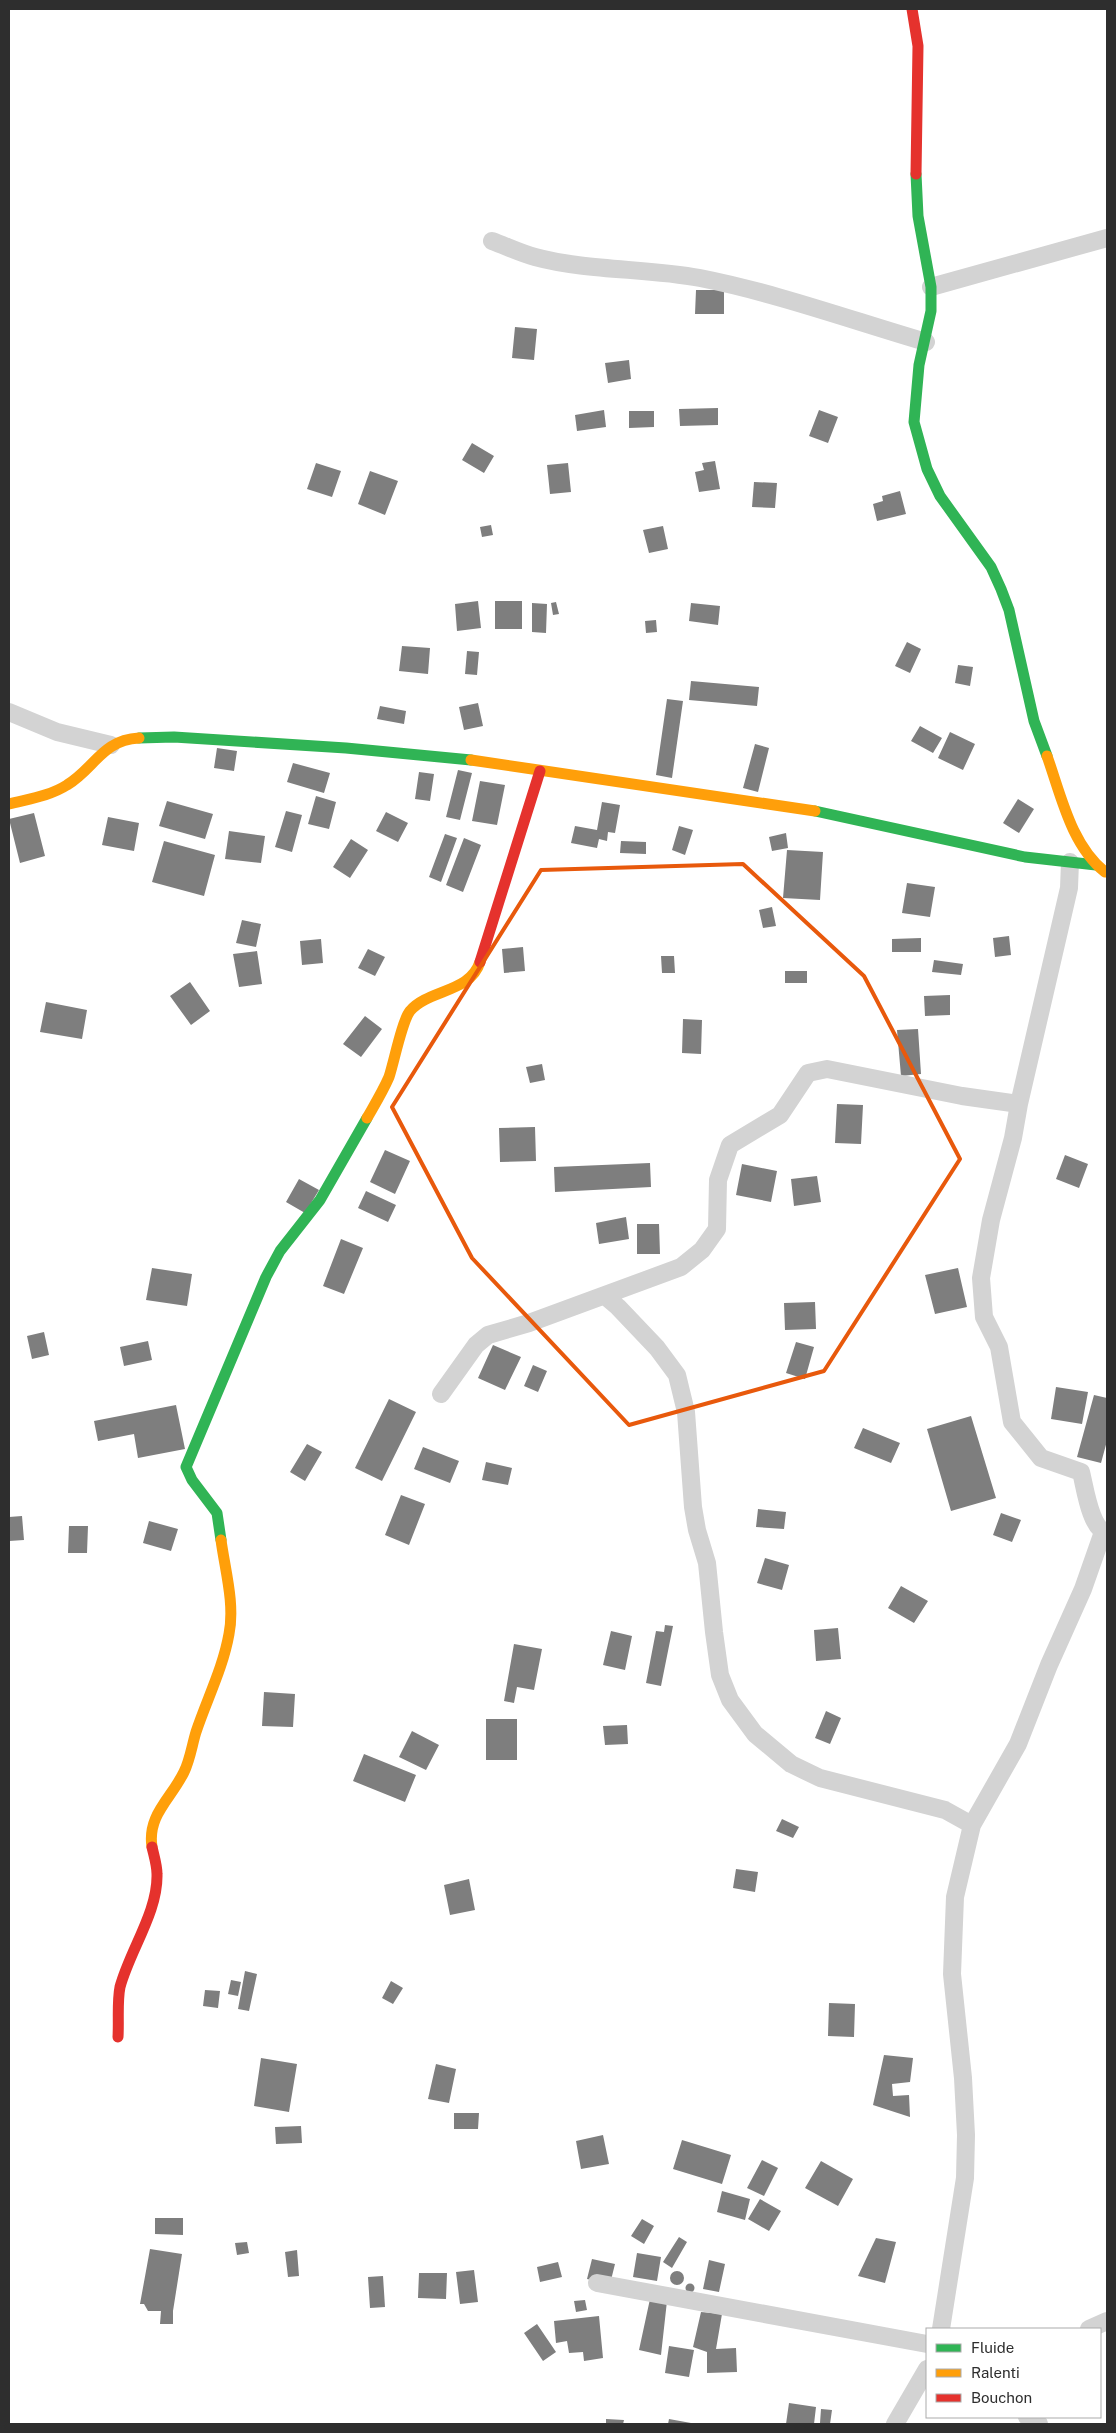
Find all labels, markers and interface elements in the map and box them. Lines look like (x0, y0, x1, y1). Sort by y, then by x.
legend (926, 2328, 1101, 2418)
text: Fluide (971, 2339, 1014, 2356)
text: Ralenti (971, 2364, 1020, 2381)
text: Bouchon (971, 2389, 1032, 2406)

